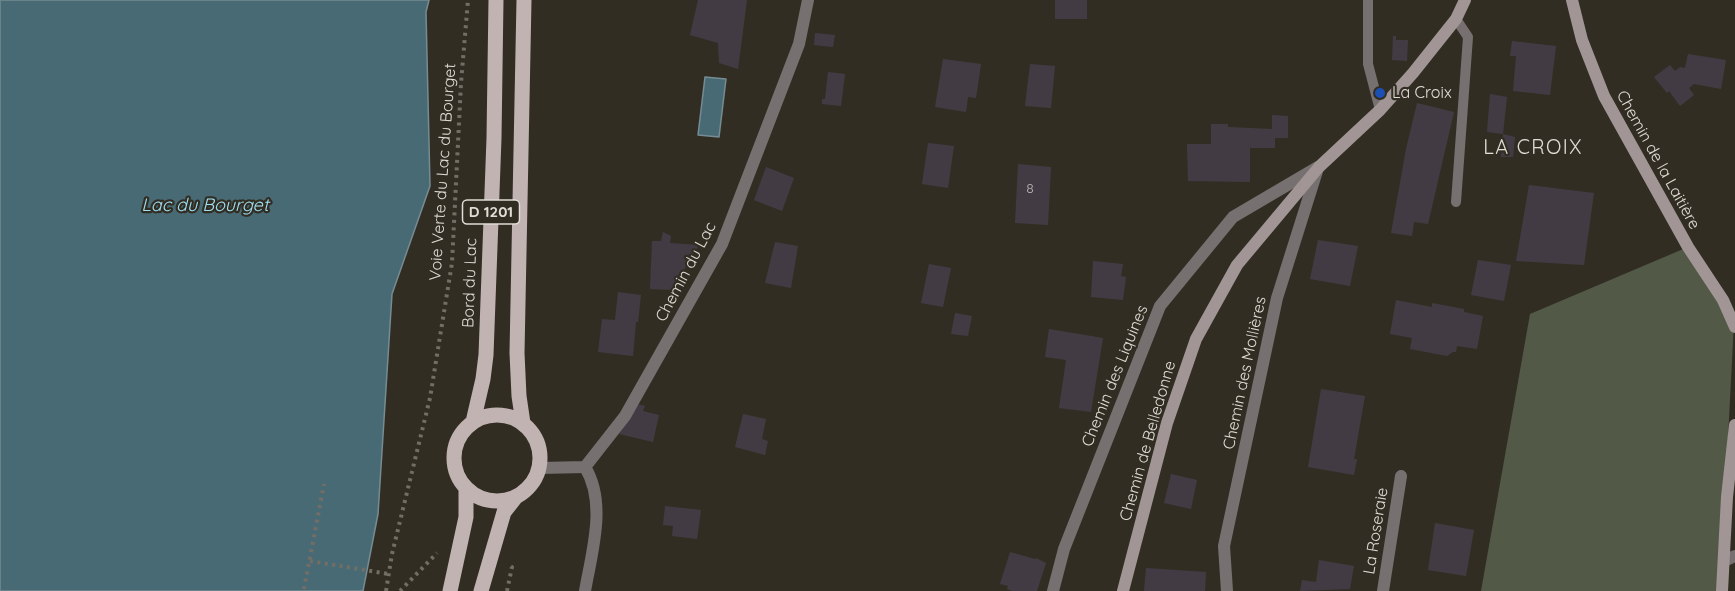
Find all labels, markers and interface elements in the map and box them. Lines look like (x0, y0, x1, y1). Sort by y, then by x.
street label: Voie Verte du Lac du Bourget (426, 63, 460, 281)
place label: La Croix (1392, 83, 1452, 103)
marker: La Croix (1373, 86, 1387, 100)
street label: Chemin de la Laitière (1612, 87, 1704, 233)
district label: LA CROIX (1483, 136, 1583, 160)
house number: 8 (1026, 181, 1034, 197)
water label: Lac du Bourget (141, 195, 269, 217)
road number: D 1201 (462, 200, 520, 224)
street label: Chemin du Lac (652, 219, 720, 325)
street label: Bord du Lac (459, 238, 481, 328)
street label: Chemin des Mollières (1219, 295, 1271, 451)
street label: Chemin des Liquines (1078, 303, 1152, 449)
street label: Chemin de Belledonne (1116, 359, 1180, 523)
street label: La Roseraie (1360, 486, 1392, 576)

